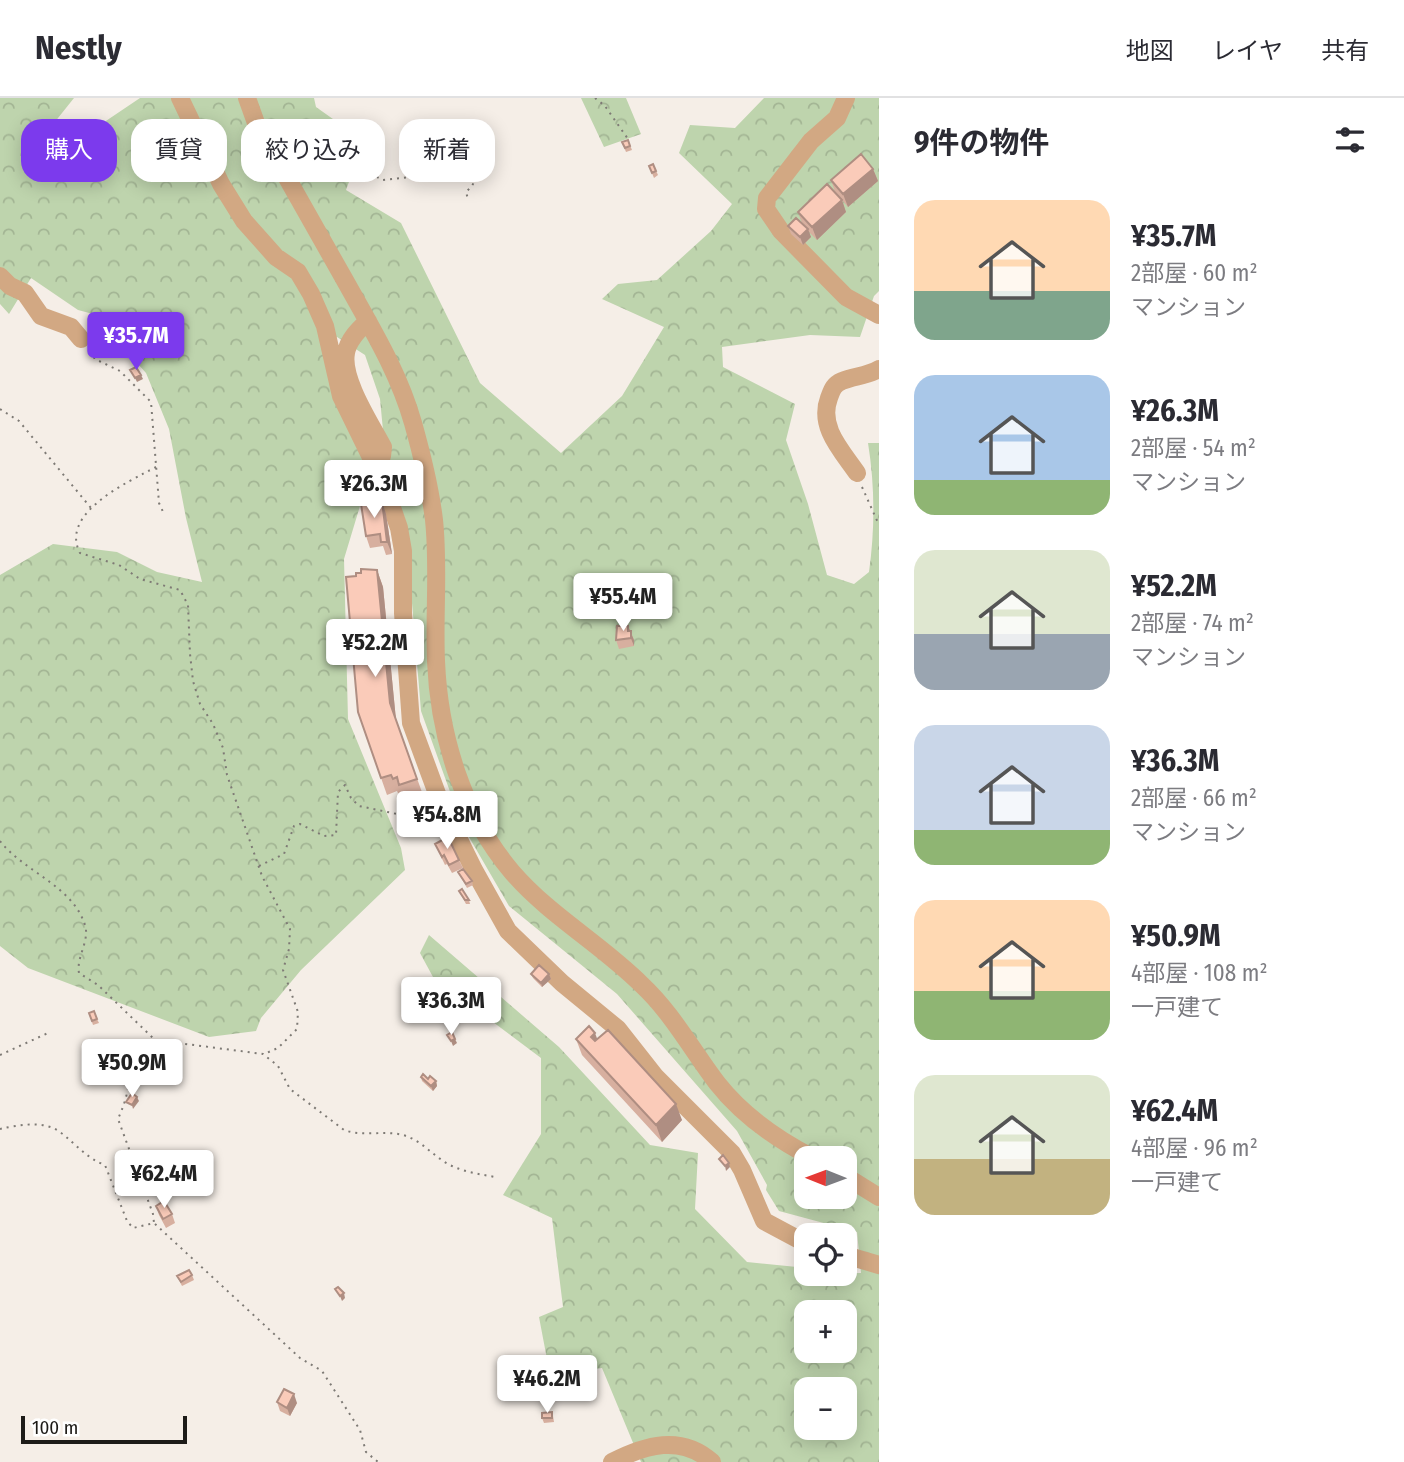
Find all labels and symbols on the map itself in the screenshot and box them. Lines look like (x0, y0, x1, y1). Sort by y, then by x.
pin: ¥35.7M (79, 313, 193, 372)
pin: ¥26.3M (317, 460, 431, 520)
pin: ¥55.4M (566, 574, 680, 633)
pin: ¥52.2M (318, 620, 432, 679)
pin: ¥54.8M (390, 792, 504, 851)
pin: ¥36.3M (394, 978, 508, 1037)
pin: ¥50.9M (75, 1040, 189, 1099)
north arrow (794, 1146, 858, 1209)
pin: ¥62.4M (107, 1150, 221, 1210)
pin: ¥46.2M (490, 1356, 604, 1415)
scale bar (21, 1413, 187, 1445)

